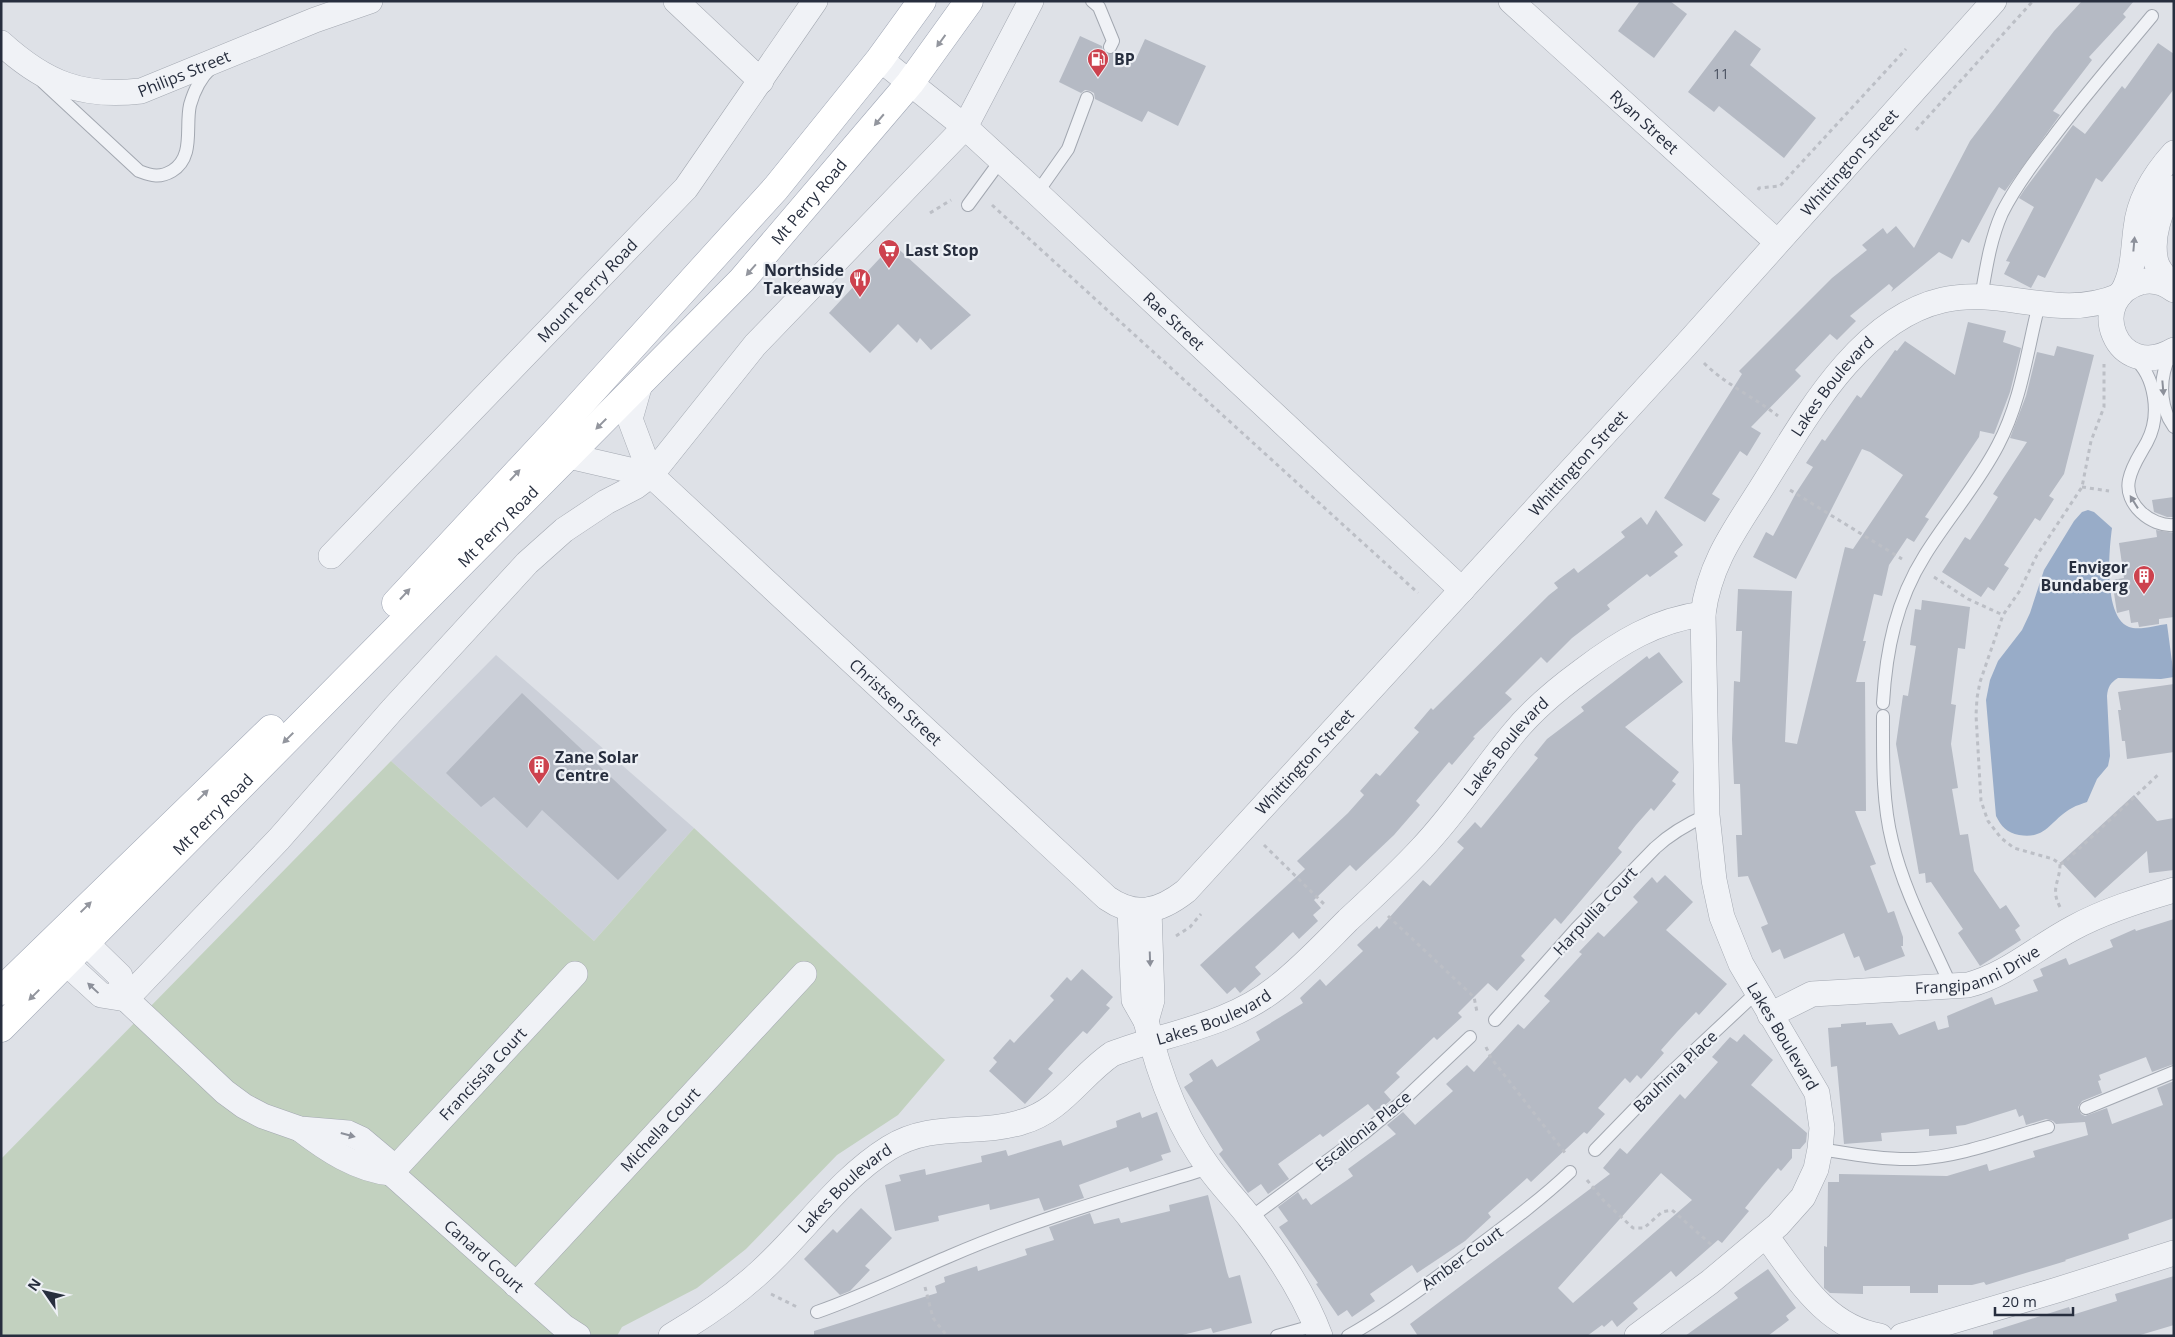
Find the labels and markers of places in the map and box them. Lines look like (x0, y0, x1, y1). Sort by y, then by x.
fuel station icon: BP (1086, 47, 1110, 78)
place label: BP (1114, 48, 1135, 70)
supermarket icon: Last Stop (877, 238, 901, 269)
place label: Last Stop (905, 239, 979, 261)
place label: Northside Takeaway (764, 259, 845, 299)
restaurant icon: Northside Takeaway (848, 267, 872, 298)
place label: Envigor Bundaberg (2041, 556, 2128, 596)
building icon: Envigor Bundaberg (2132, 564, 2156, 595)
place label: Zane Solar Centre (555, 746, 639, 786)
building icon: Zane Solar Centre (527, 754, 551, 785)

